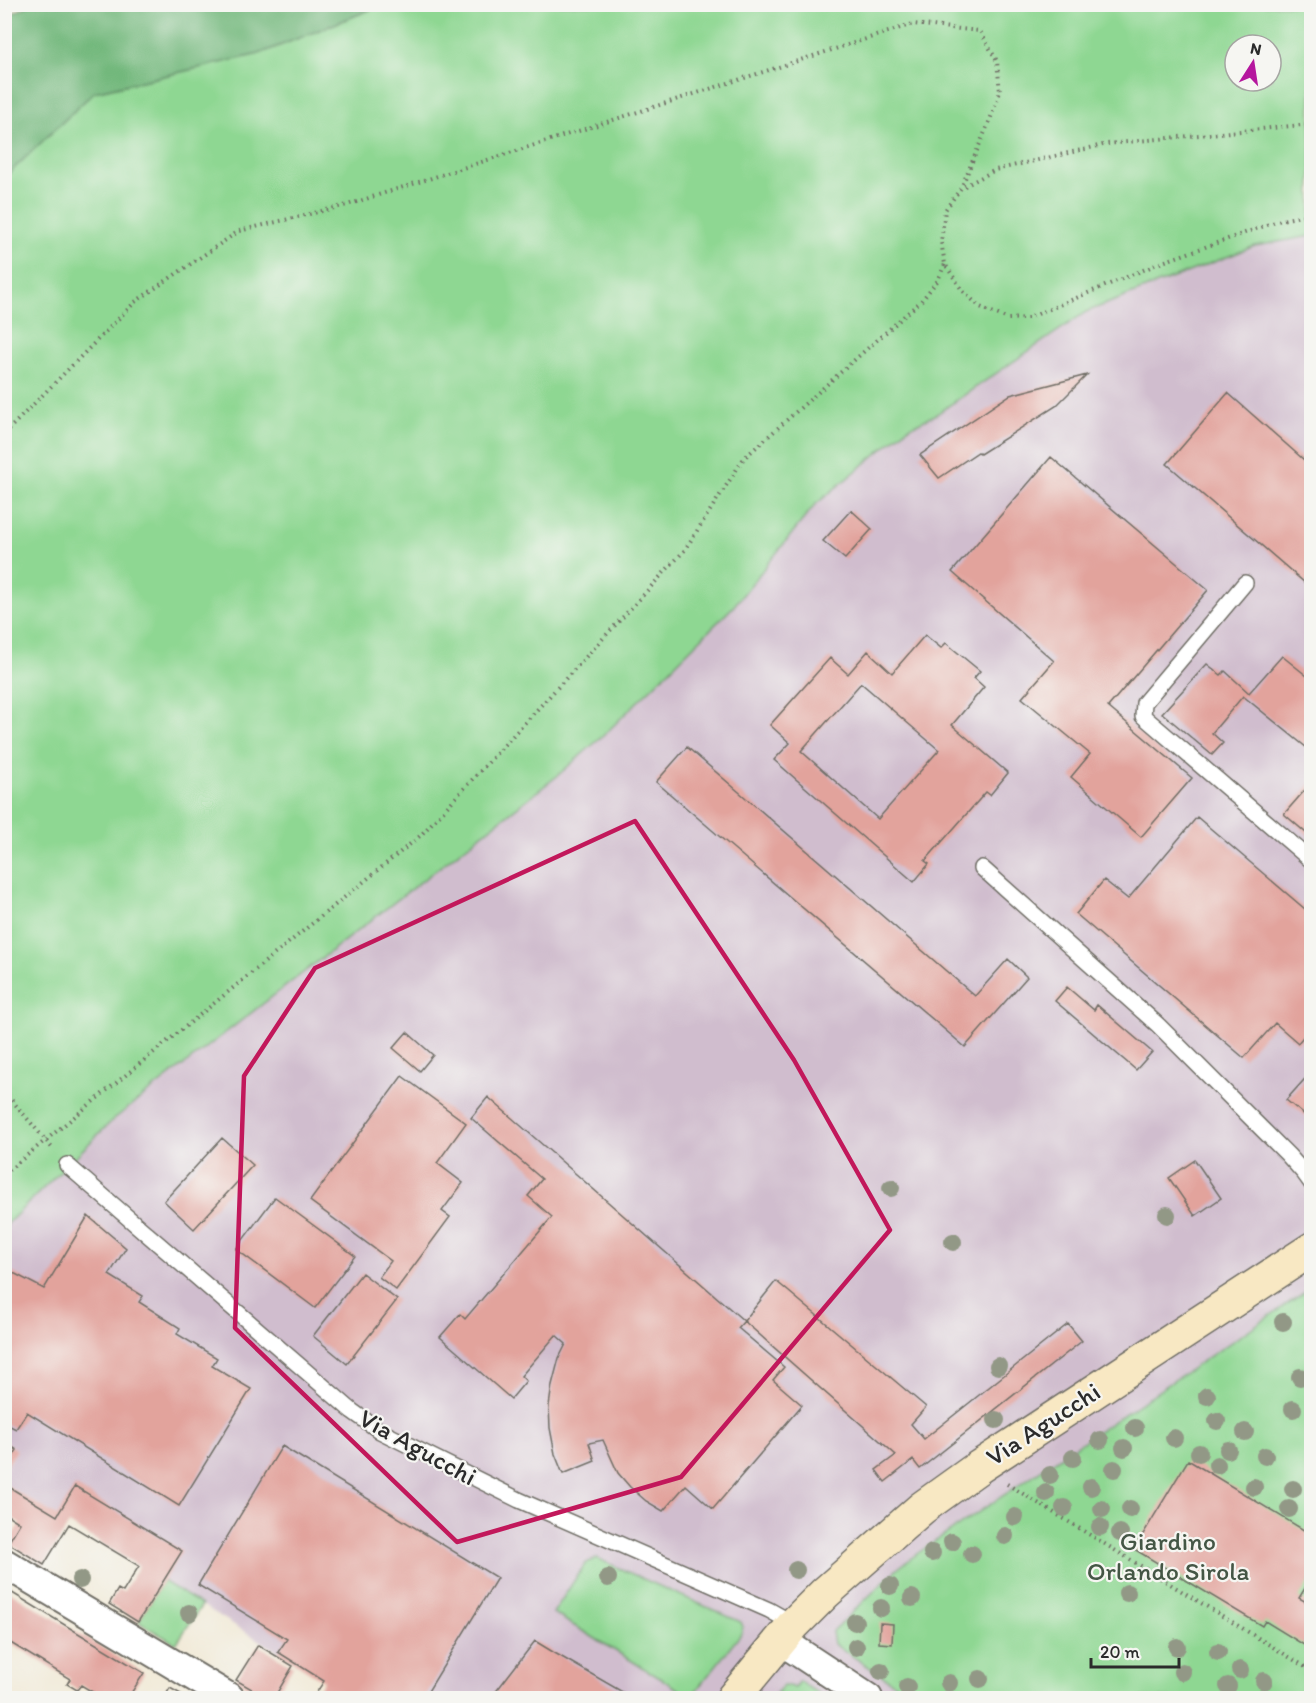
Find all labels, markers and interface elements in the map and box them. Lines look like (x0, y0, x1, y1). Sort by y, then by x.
north arrow (1223, 33, 1283, 93)
text: N (1249, 38, 1263, 59)
street label: Via Agucchi (980, 1375, 1106, 1473)
street label: Via Agucchi (354, 1402, 482, 1492)
park label: Giardino Orlando Sirola (1087, 1525, 1250, 1587)
scale bar (1091, 1631, 1180, 1669)
text: 20 m (1100, 1641, 1140, 1663)

